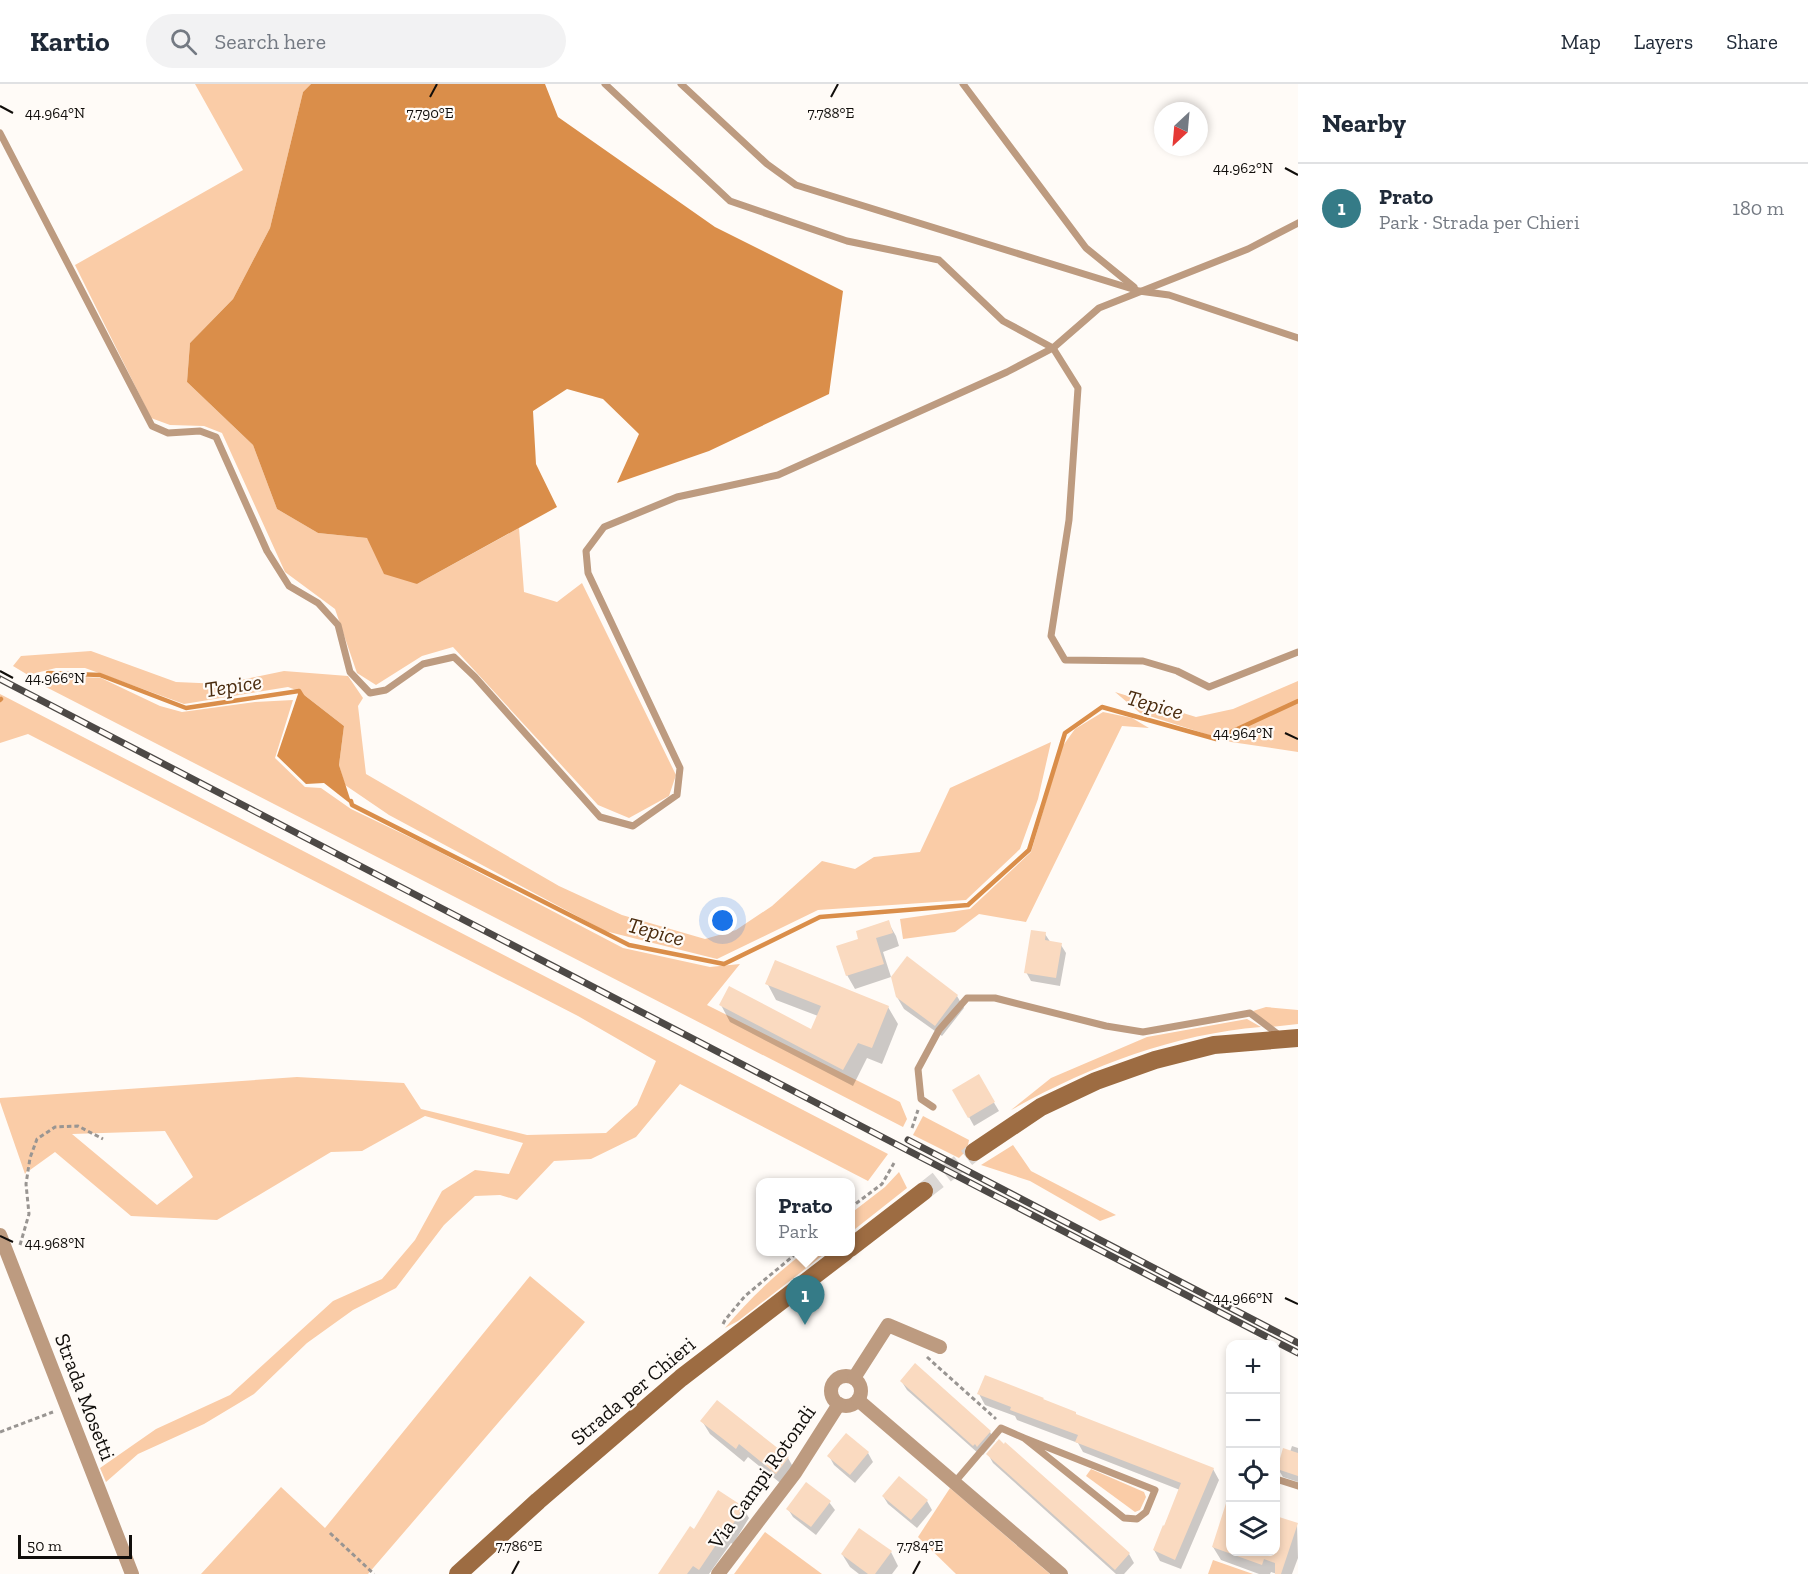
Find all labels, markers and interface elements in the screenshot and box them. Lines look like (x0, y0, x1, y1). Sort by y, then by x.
search box (146, 14, 566, 68)
text: Kartio (30, 25, 110, 58)
icon: search (167, 25, 200, 58)
text: Search here (215, 28, 326, 55)
text: Map (1561, 29, 1601, 54)
text: Layers (1634, 29, 1693, 54)
text: Share (1726, 29, 1778, 54)
north arrow (1154, 102, 1208, 156)
text: 44.964°N (25, 104, 85, 122)
text: 7.790°E (406, 104, 454, 122)
text: 7.788°E (808, 104, 855, 122)
text: Nearby (1322, 107, 1406, 139)
text: 44.962°N (1213, 159, 1273, 177)
text: Prato (1379, 183, 1433, 210)
text: 1 (1337, 196, 1346, 220)
text: 180 m (1732, 196, 1784, 220)
text: Park · Strada per Chieri (1379, 210, 1580, 234)
water label: Tepice (202, 668, 264, 703)
text: 44.966°N (25, 669, 85, 687)
water label: Tepice (1123, 684, 1186, 725)
text: 44.964°N (1213, 724, 1273, 742)
your location (708, 906, 737, 935)
water label: Tepice (624, 911, 687, 952)
popup (756, 1178, 855, 1256)
text: Prato (778, 1192, 833, 1219)
text: Park (778, 1219, 818, 1243)
text: 44.968°N (25, 1234, 85, 1252)
pin: 1 (786, 1276, 824, 1325)
text: 44.966°N (1213, 1289, 1273, 1307)
street label: Strada Mosetti (50, 1330, 121, 1464)
street label: Strada per Chieri (565, 1331, 700, 1450)
map controls (1226, 1340, 1280, 1556)
button: + (1226, 1340, 1280, 1394)
button: − (1226, 1394, 1280, 1448)
street label: Via Campi Rotondi (702, 1400, 821, 1554)
button: locate (1226, 1448, 1280, 1502)
button: layers (1226, 1502, 1280, 1556)
scale bar (18, 1532, 132, 1560)
text: 50 m (27, 1536, 62, 1555)
text: 7.786°E (496, 1537, 543, 1555)
text: 7.784°E (897, 1537, 943, 1555)

